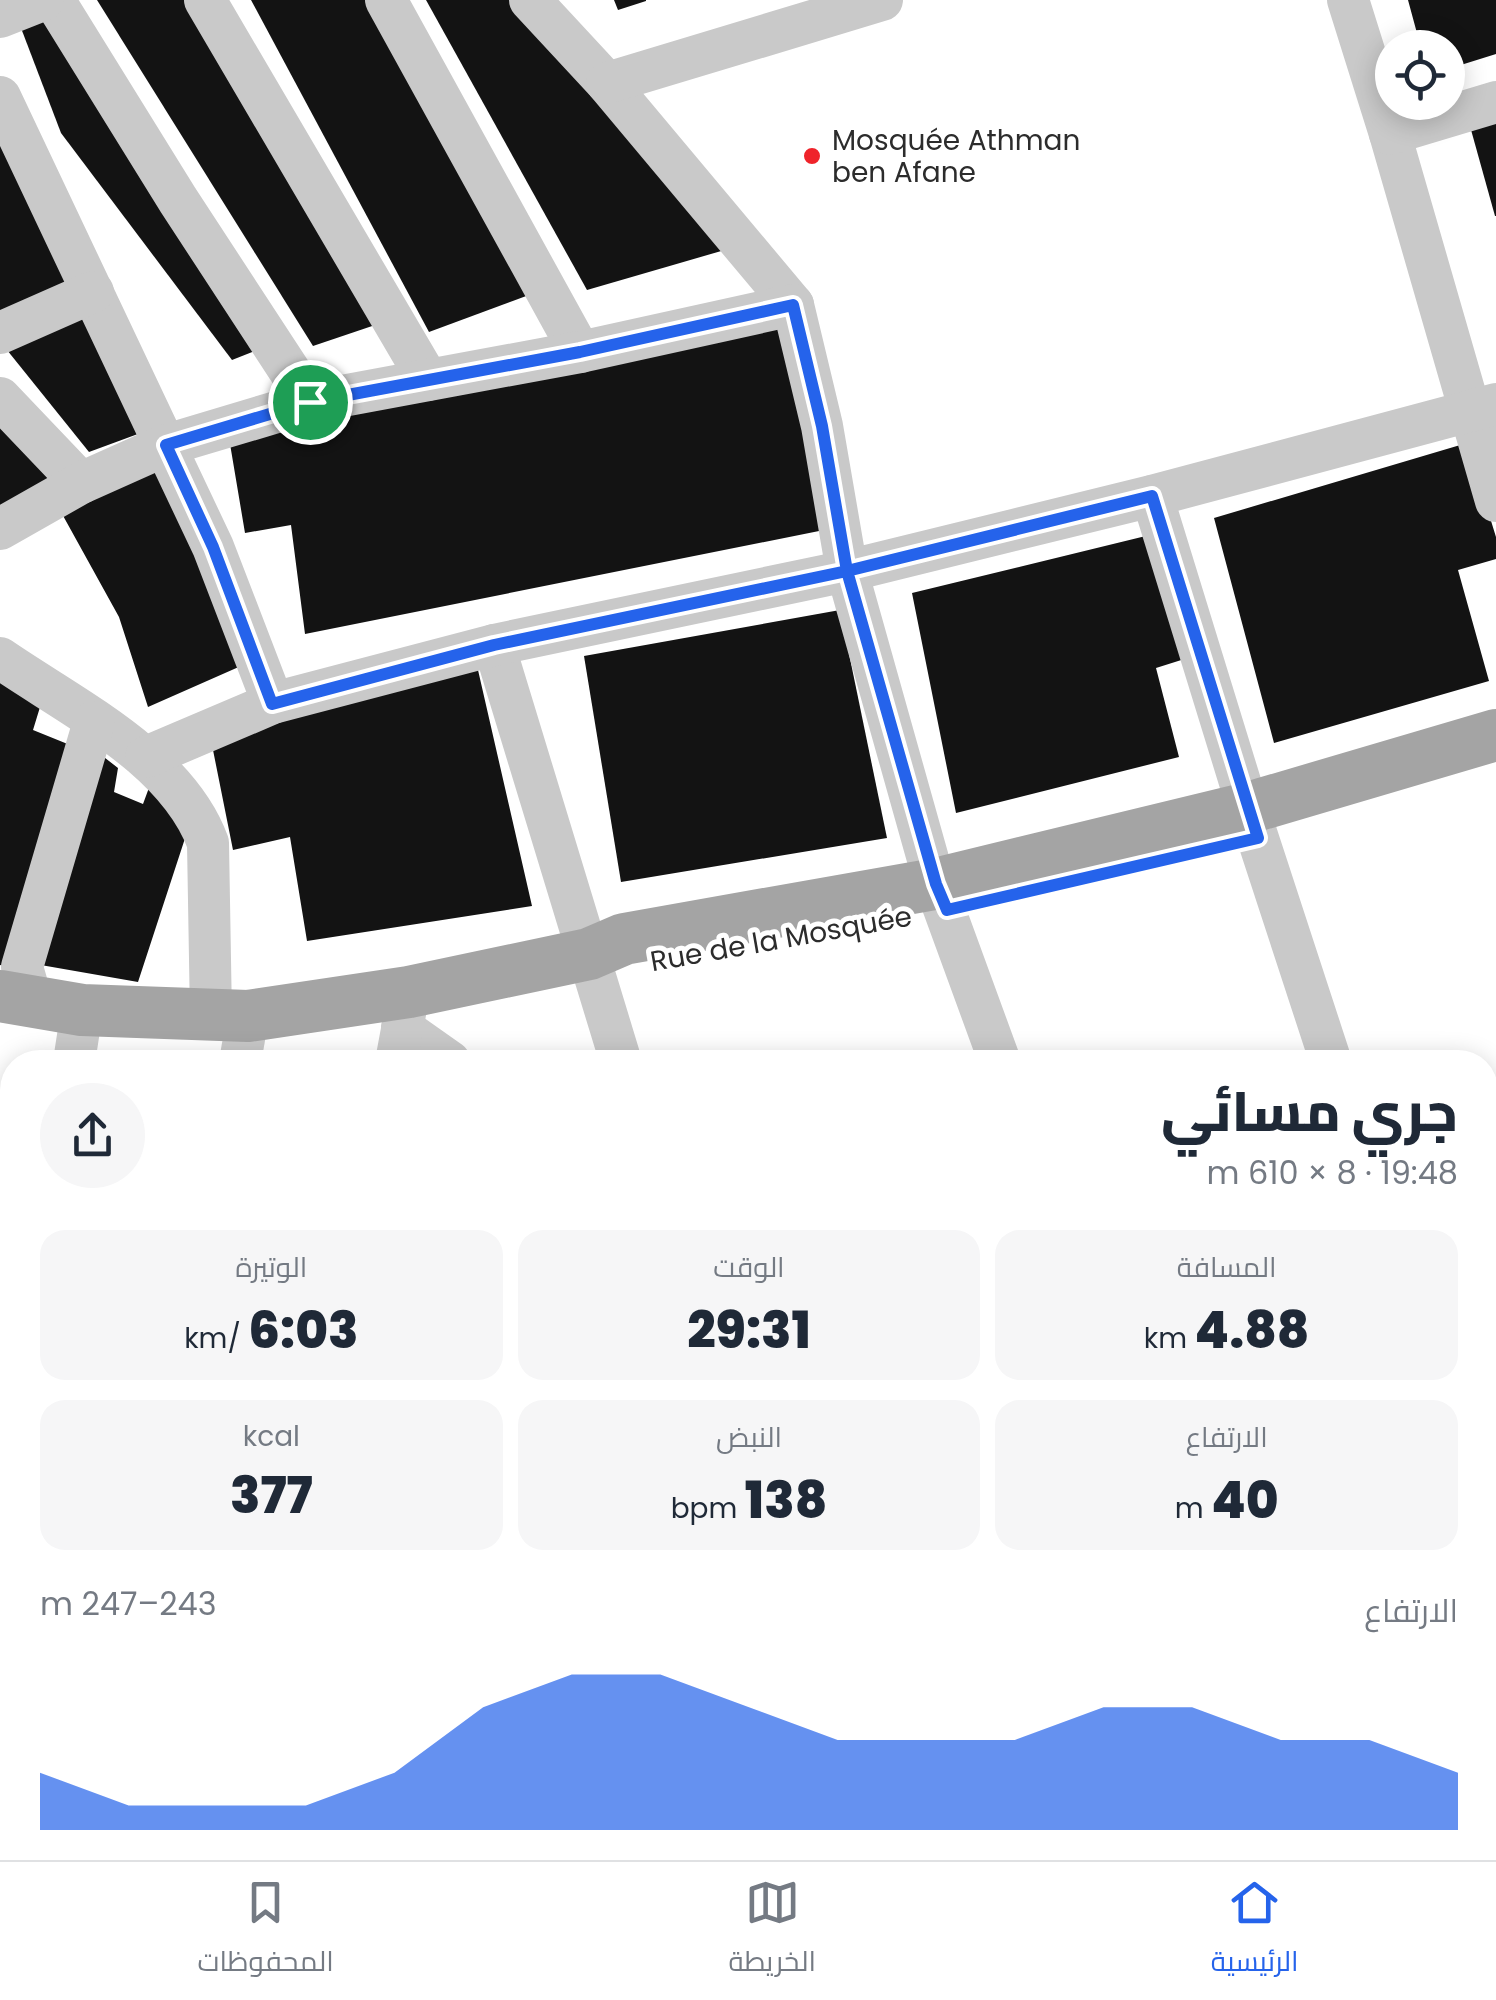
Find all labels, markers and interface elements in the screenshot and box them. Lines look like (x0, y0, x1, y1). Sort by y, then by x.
map controls (1375, 30, 1465, 120)
button: locate (1375, 30, 1465, 120)
place label: Mosquée Athman ben Afane (832, 121, 1080, 192)
marker: Mosquée Athman ben Afane (801, 145, 823, 167)
pin (268, 360, 353, 445)
icon: arrive (283, 375, 338, 430)
street label: Rue de la Mosquée (647, 897, 915, 981)
text: جري مسائي (1161, 1073, 1458, 1150)
button: share (40, 1083, 145, 1188)
text: 19:48 · 8 × 610 m (1207, 1150, 1458, 1195)
text: الوتيرة (235, 1248, 307, 1287)
text: الوقت (713, 1248, 785, 1287)
text: المسافة (1177, 1248, 1277, 1287)
text: 6:03 (248, 1295, 358, 1366)
text: 29:31 (687, 1295, 811, 1366)
text: 4.88 (1195, 1295, 1310, 1366)
text: /km (184, 1319, 248, 1358)
text: km (1144, 1319, 1195, 1358)
text: kcal (243, 1417, 300, 1456)
text: النبض (716, 1418, 782, 1457)
text: الارتفاع (1186, 1418, 1268, 1457)
text: 377 (230, 1460, 313, 1531)
text: 138 (745, 1465, 827, 1536)
text: 40 (1211, 1465, 1279, 1536)
text: bpm (671, 1489, 745, 1528)
text: m (1175, 1489, 1211, 1528)
text: 243–247 m (40, 1581, 217, 1626)
text: الارتفاع (1364, 1588, 1458, 1633)
tab: المحفوظات (197, 1875, 334, 1987)
tab: الخريطة (729, 1875, 816, 1987)
tab: الرئيسية (1211, 1875, 1299, 1987)

